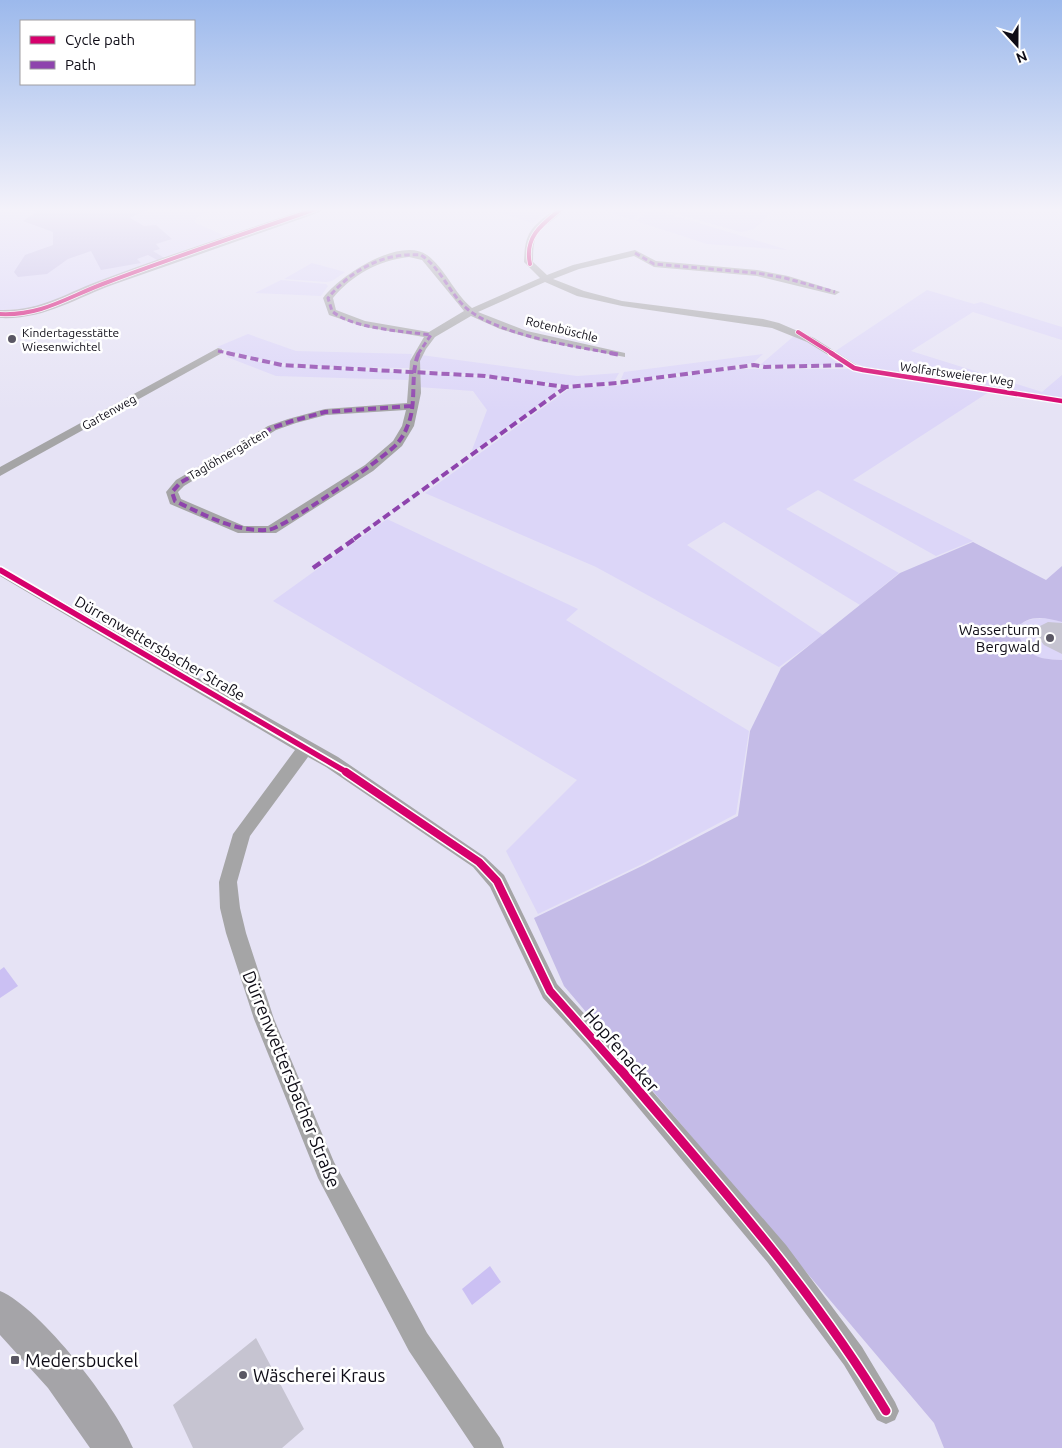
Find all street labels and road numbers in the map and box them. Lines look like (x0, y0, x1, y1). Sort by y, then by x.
street label: Rotenbüschle (525, 314, 599, 344)
street label: Wolfartsweierer Weg (899, 360, 1015, 388)
street label: Gartenweg (80, 392, 138, 432)
street label: Taglöhnergärten (186, 426, 270, 482)
street label: Dürrenwettersbacher Straße (72, 592, 248, 704)
street label: Dürrenwettersbacher Straße (239, 968, 345, 1190)
street label: Hopfenacker (580, 1004, 664, 1096)

